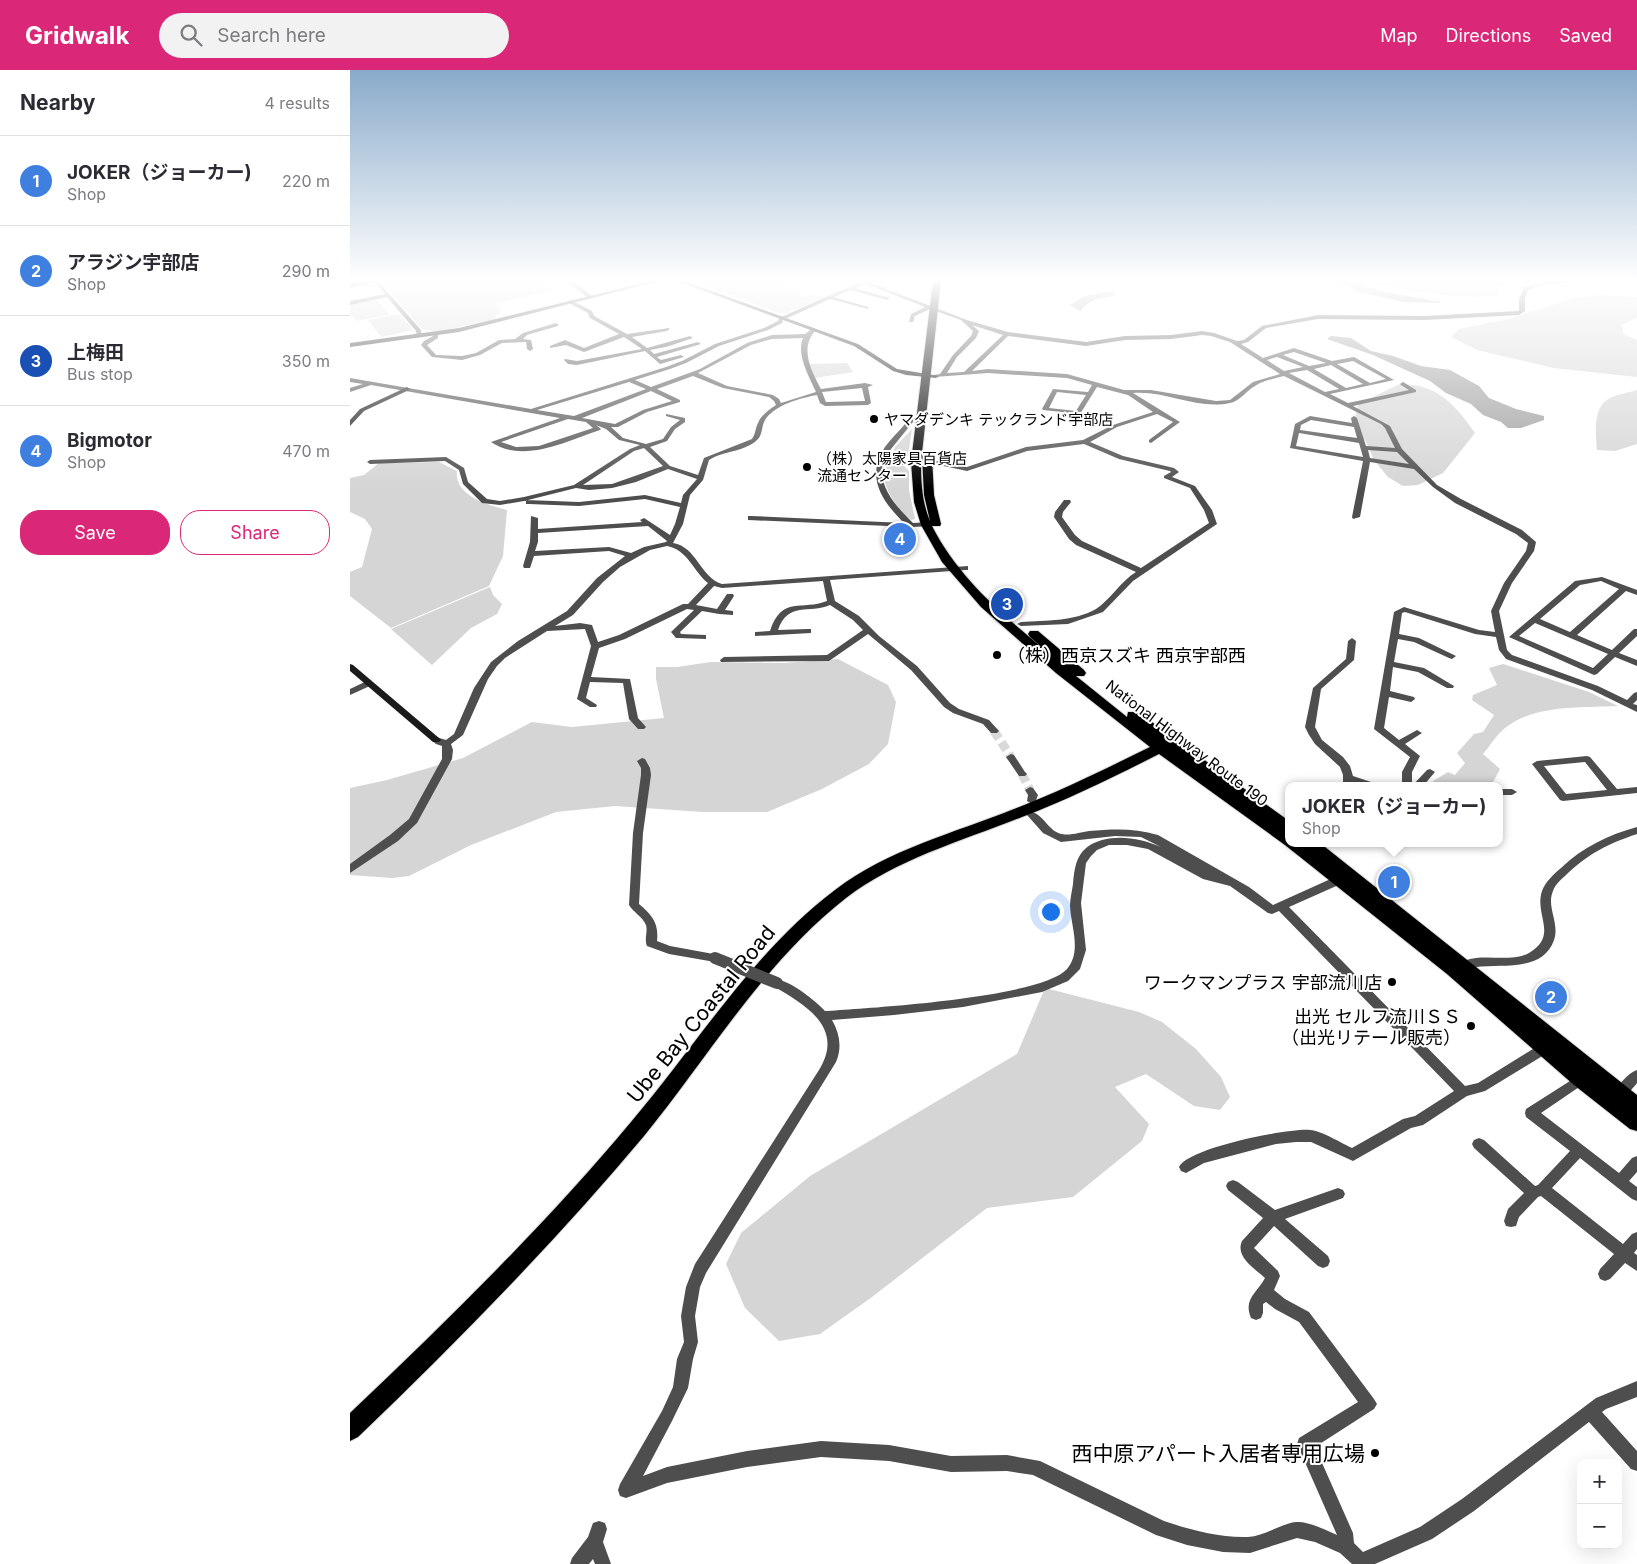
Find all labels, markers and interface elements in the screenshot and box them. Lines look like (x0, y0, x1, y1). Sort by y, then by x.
search box (159, 13, 509, 58)
text: Gridwalk (25, 21, 129, 50)
icon: search (177, 21, 205, 49)
text: Search here (217, 24, 326, 47)
text: Map (1380, 25, 1418, 46)
text: Directions (1446, 25, 1531, 46)
text: Saved (1559, 25, 1612, 46)
text: Nearby (20, 90, 95, 115)
text: 4 results (265, 93, 330, 113)
text: JOKER（ジョーカー) (67, 161, 252, 184)
text: 1 (33, 171, 39, 191)
text: 220 m (282, 171, 330, 191)
text: Shop (67, 184, 106, 204)
text: アラジン宇部店 (67, 251, 200, 274)
text: 2 (31, 261, 41, 281)
text: 290 m (282, 261, 330, 281)
text: Shop (67, 274, 106, 294)
text: 上梅田 (67, 341, 124, 364)
text: 3 (31, 351, 41, 371)
text: 350 m (282, 351, 330, 371)
text: Bus stop (67, 364, 133, 384)
place label: ヤマダデンキ テックランド宇部店 (884, 410, 1113, 429)
marker: ヤマダデンキ テックランド宇部店 (868, 413, 880, 425)
text: Bigmotor (67, 429, 152, 452)
text: 4 (31, 441, 41, 461)
text: 470 m (282, 441, 330, 461)
place label: （株）太陽家具百貨店 流通センター (817, 449, 967, 485)
text: Shop (67, 452, 106, 472)
marker: （株）太陽家具百貨店 流通センター (801, 461, 813, 473)
button: Save (20, 510, 170, 555)
button: Share (180, 510, 330, 555)
pin: 4 (884, 520, 916, 558)
pin: 3 (991, 585, 1023, 623)
place label: （株）西京スズキ 西京宇部西 (1007, 645, 1246, 666)
marker: （株）西京スズキ 西京宇部西 (991, 649, 1003, 661)
street label: National Highway Route 190 (1102, 676, 1272, 810)
popup (1285, 782, 1503, 847)
text: JOKER（ジョーカー) (1302, 795, 1486, 818)
text: Shop (1302, 818, 1341, 838)
pin: 1 (1378, 863, 1410, 901)
your location (1038, 899, 1064, 925)
street label: Ube Bay Coastal Road (622, 920, 780, 1108)
place label: ワークマンプラス 宇部流川店 (1144, 972, 1382, 993)
marker: ワークマンプラス 宇部流川店 (1386, 976, 1398, 988)
pin: 2 (1535, 978, 1567, 1016)
place label: 出光 セルフ流川ＳＳ （出光リテール販売） (1281, 1006, 1461, 1048)
marker: 出光 セルフ流川ＳＳ （出光リテール販売） (1465, 1020, 1477, 1032)
place label: 西中原アパート入居者専用広場 (1071, 1441, 1365, 1466)
marker: 西中原アパート入居者専用広場 (1369, 1447, 1381, 1459)
map controls (1577, 1459, 1622, 1549)
button: + (1577, 1459, 1622, 1504)
button: − (1577, 1504, 1622, 1549)

